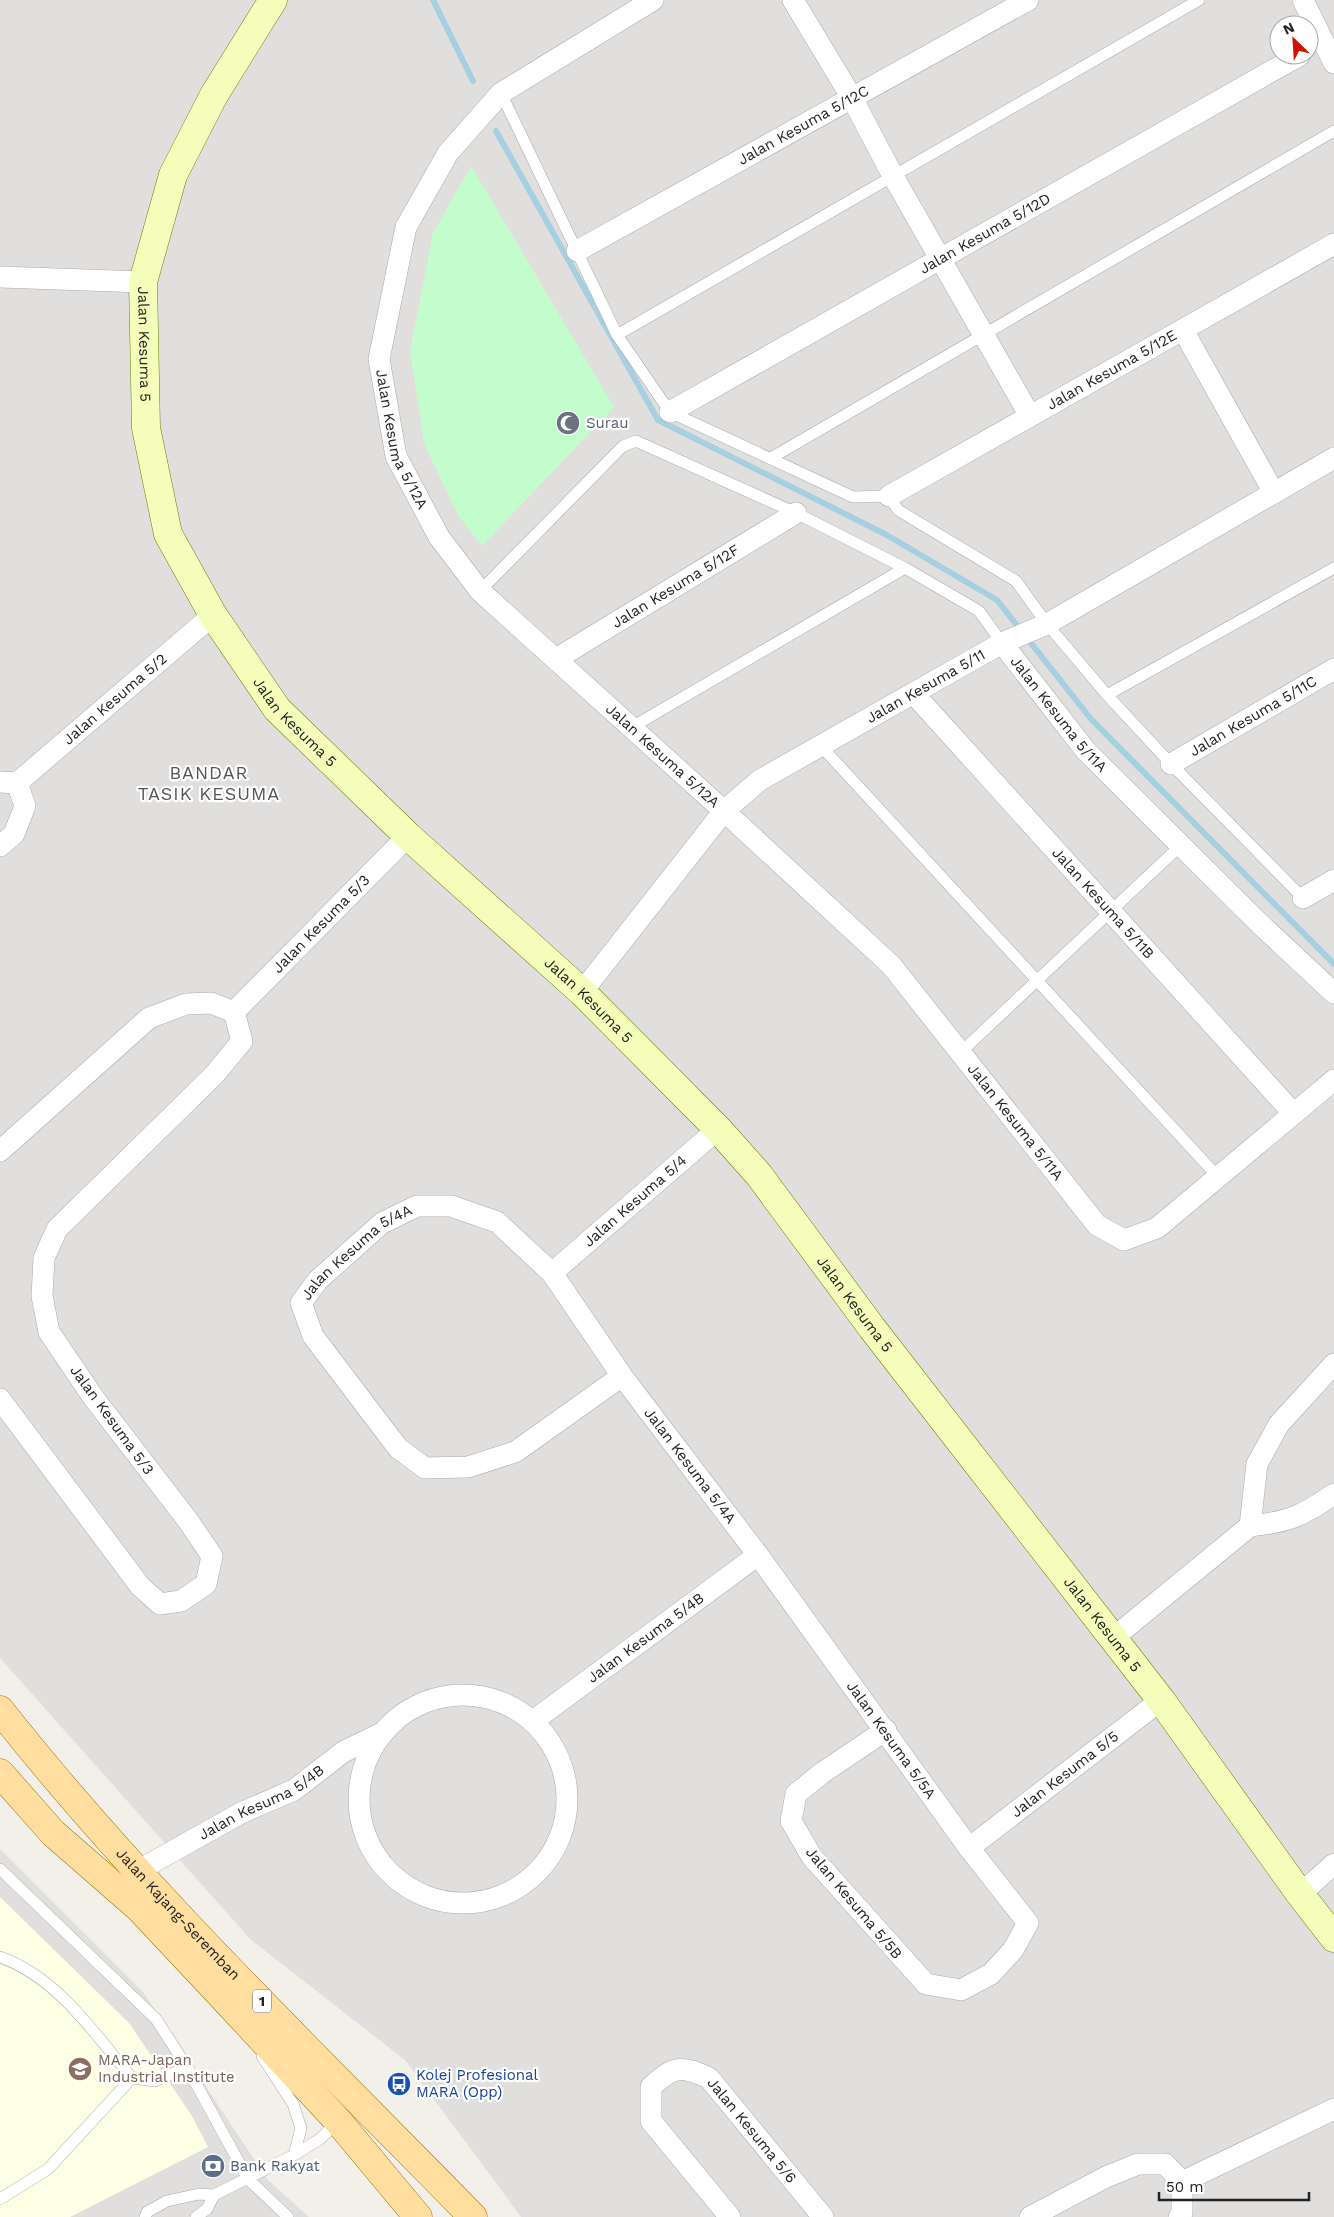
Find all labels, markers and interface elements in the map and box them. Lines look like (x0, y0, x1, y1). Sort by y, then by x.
north arrow (1269, 15, 1319, 65)
text: N (1280, 19, 1297, 38)
street label: Jalan Kesuma 5/12C (735, 81, 872, 169)
street label: Jalan Kesuma 5/12D (916, 189, 1054, 278)
street label: Jalan Kesuma 5 (134, 286, 154, 402)
street label: Jalan Kesuma 5/12E (1044, 326, 1180, 414)
street label: Jalan Kesuma 5/12A (372, 368, 432, 512)
mosque icon: Surau (555, 410, 581, 436)
place label: Surau (586, 414, 628, 432)
street label: Jalan Kesuma 5/12F (609, 541, 743, 632)
street label: Jalan Kesuma 5/11 (863, 645, 988, 727)
street label: Jalan Kesuma 5/2 (59, 650, 170, 749)
street label: Jalan Kesuma 5/11A (1007, 653, 1111, 776)
street label: Jalan Kesuma 5/11C (1186, 672, 1320, 760)
street label: Jalan Kesuma 5 (249, 674, 340, 771)
street label: Jalan Kesuma 5/12A (602, 700, 723, 812)
district label: BANDAR TASIK KESUMA (138, 762, 280, 804)
street label: Jalan Kesuma 5/11B (1048, 844, 1158, 962)
street label: Jalan Kesuma 5/3 (269, 871, 374, 977)
street label: Jalan Kesuma 5 (541, 954, 636, 1047)
street label: Jalan Kesuma 5/11A (964, 1060, 1067, 1184)
street label: Jalan Kesuma 5/4 (580, 1151, 690, 1251)
street label: Jalan Kesuma 5/4A (297, 1201, 415, 1304)
street label: Jalan Kesuma 5 (813, 1252, 896, 1356)
street label: Jalan Kesuma 5/3 (66, 1362, 158, 1478)
street label: Jalan Kesuma 5/4A (640, 1404, 740, 1527)
street label: Jalan Kesuma 5 (1060, 1573, 1145, 1676)
street label: Jalan Kesuma 5/4B (584, 1589, 708, 1687)
street label: Jalan Kesuma 5/5A (843, 1677, 940, 1802)
street label: Jalan Kesuma 5/5 (1007, 1727, 1122, 1821)
street label: Jalan Kesuma 5/4B (195, 1761, 328, 1844)
street label: Jalan Kesuma 5/5B (802, 1843, 906, 1963)
street label: Jalan Kajang-Seremban (112, 1845, 244, 1984)
road number: 1 (253, 1990, 271, 2012)
place label: MARA-Japan Industrial Institute (98, 2051, 235, 2086)
school or university icon: MARA-Japan Industrial Institute (67, 2056, 93, 2082)
place label: Kolej Profesional MARA (Opp) (416, 2066, 538, 2101)
bus stop icon: Kolej Profesional MARA (Opp) (386, 2071, 412, 2097)
street label: Jalan Kesuma 5/6 (703, 2074, 800, 2187)
bank icon: Bank Rakyat (200, 2153, 226, 2179)
place label: Bank Rakyat (230, 2157, 321, 2175)
scale bar (1159, 2170, 1309, 2202)
text: 50 m (1166, 2178, 1203, 2196)

